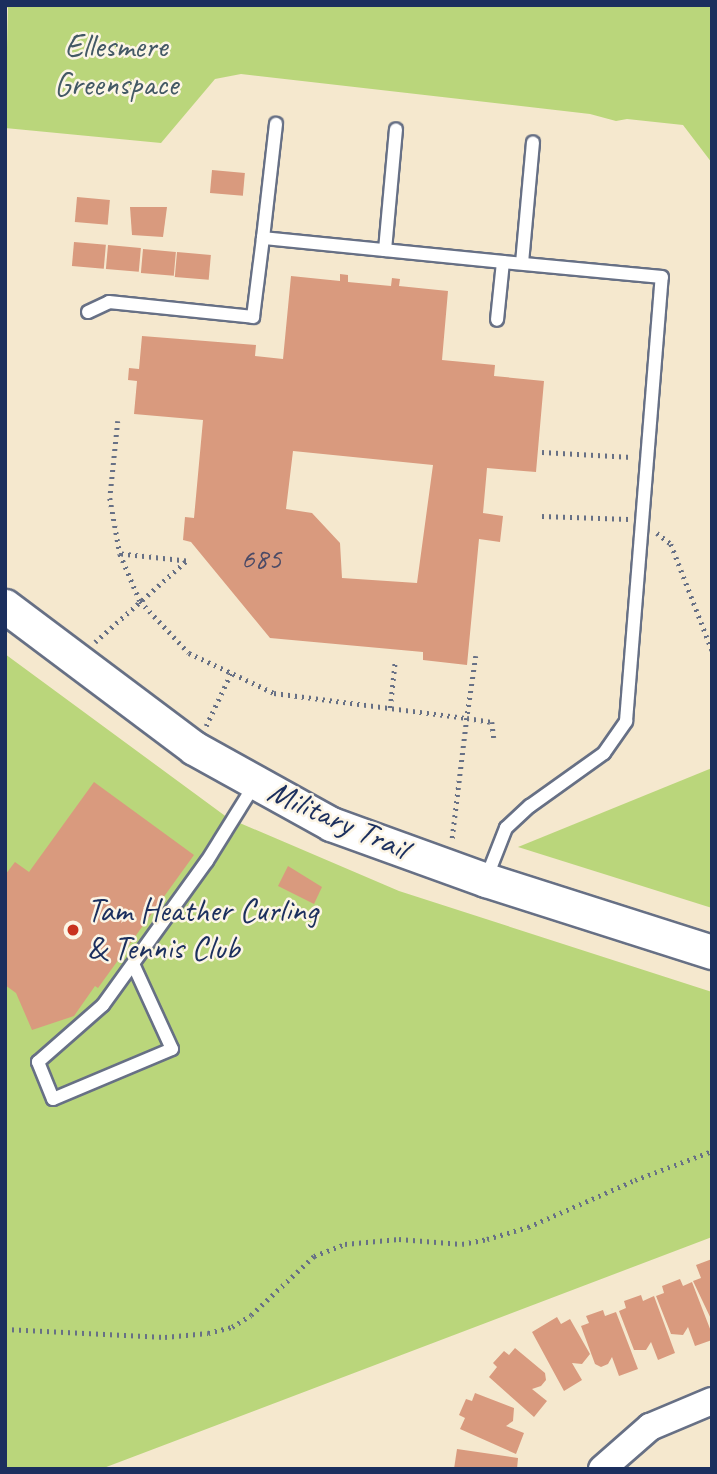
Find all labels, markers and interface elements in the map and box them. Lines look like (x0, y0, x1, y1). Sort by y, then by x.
park label: Ellesmere Greenspace (54, 27, 178, 105)
house number: 685 (241, 540, 281, 576)
street label: Military Trail (262, 772, 414, 868)
place label: Tam Heather Curling & Tennis Club (87, 891, 317, 969)
marker: Tam Heather Curling & Tennis Club (65, 922, 81, 938)

